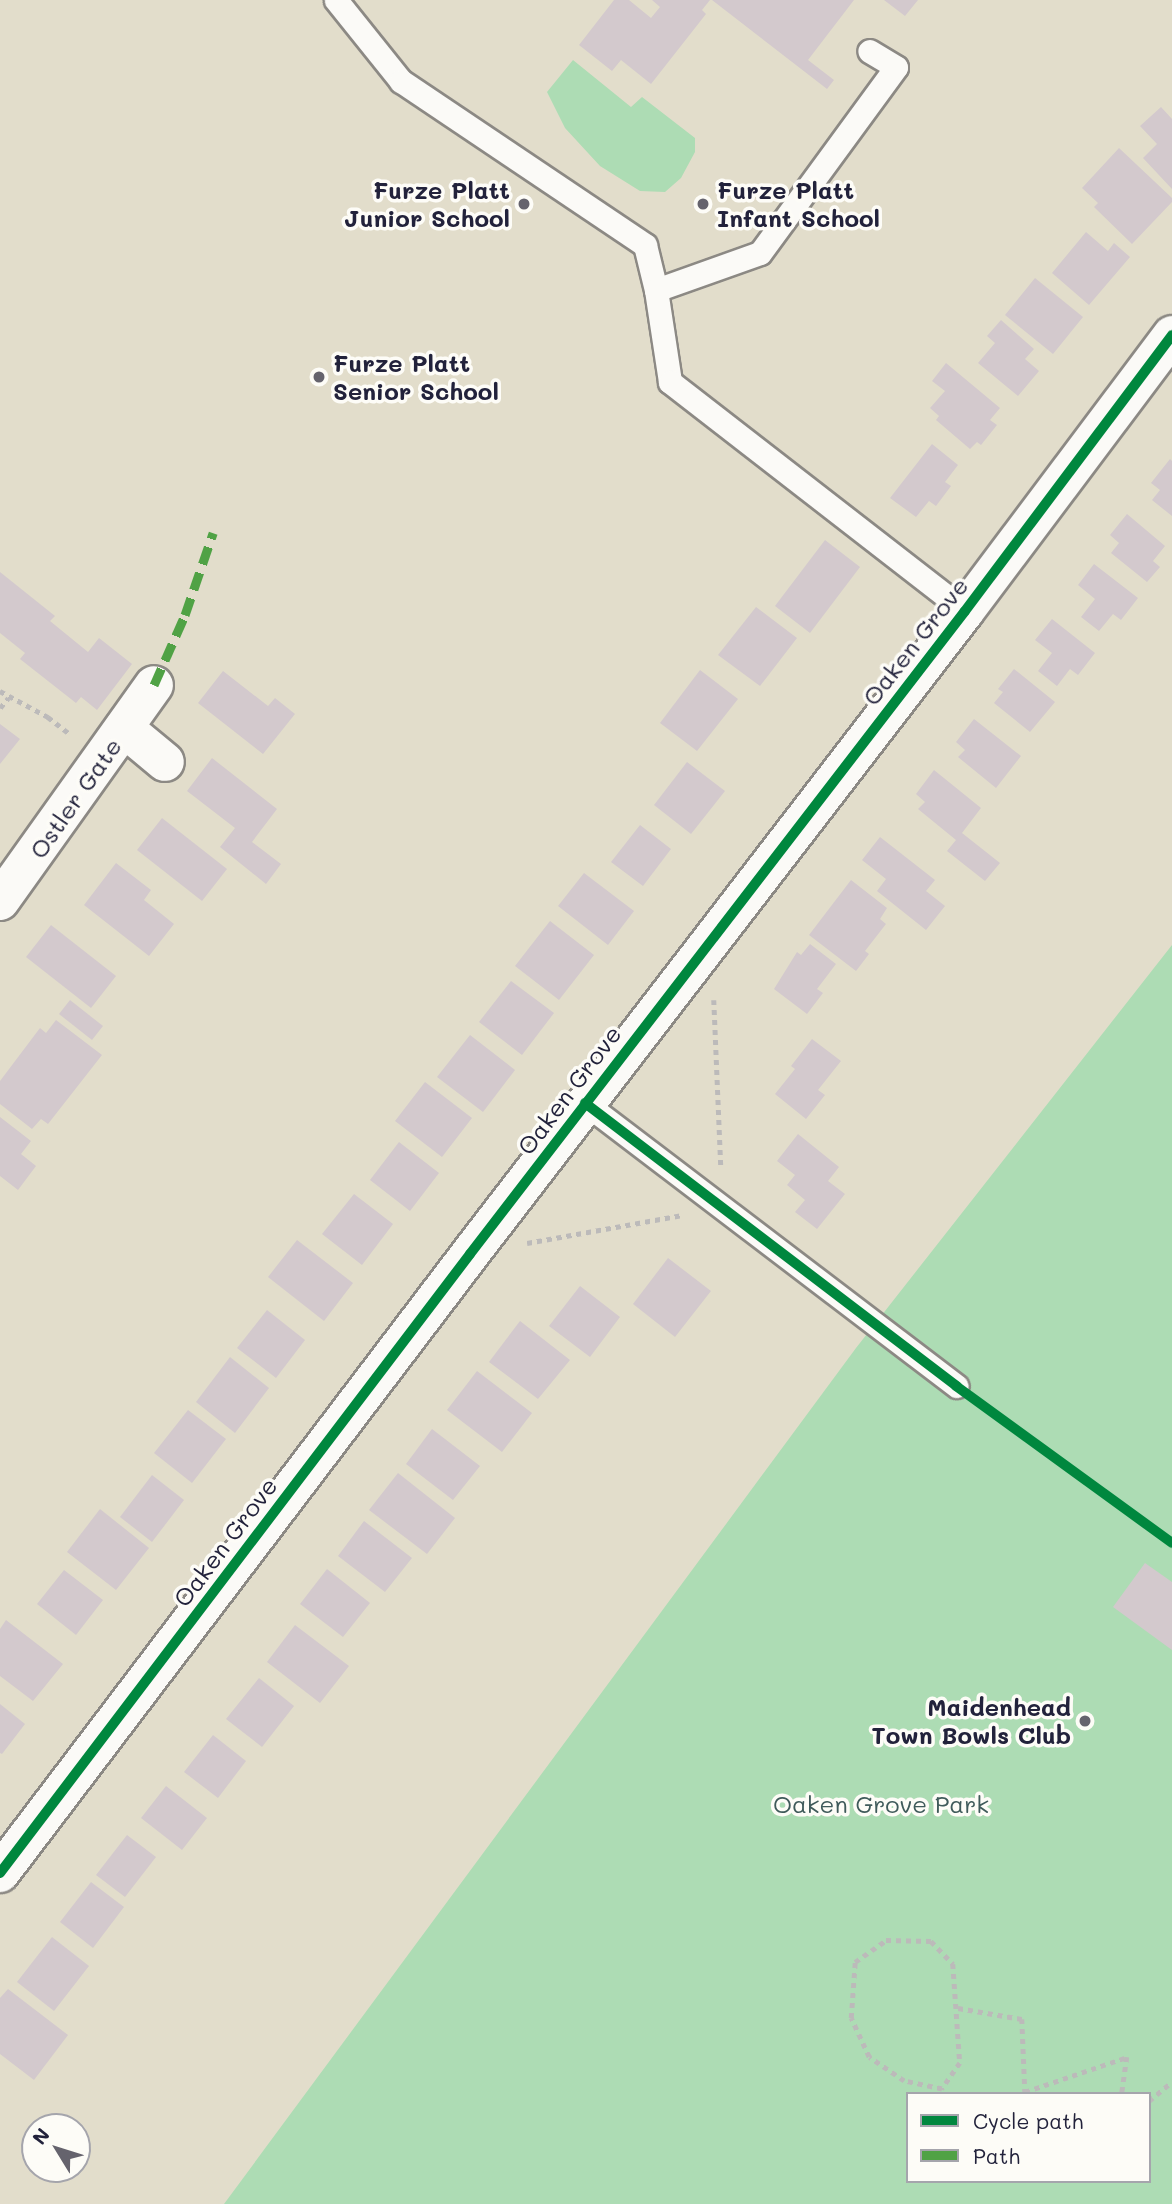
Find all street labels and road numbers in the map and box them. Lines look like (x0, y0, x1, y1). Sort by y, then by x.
street label: Oaken Grove (856, 571, 974, 711)
street label: Ostler Gate (23, 732, 127, 864)
street label: Oaken Grove (511, 1020, 627, 1160)
street label: Oaken Grove (167, 1472, 283, 1612)

